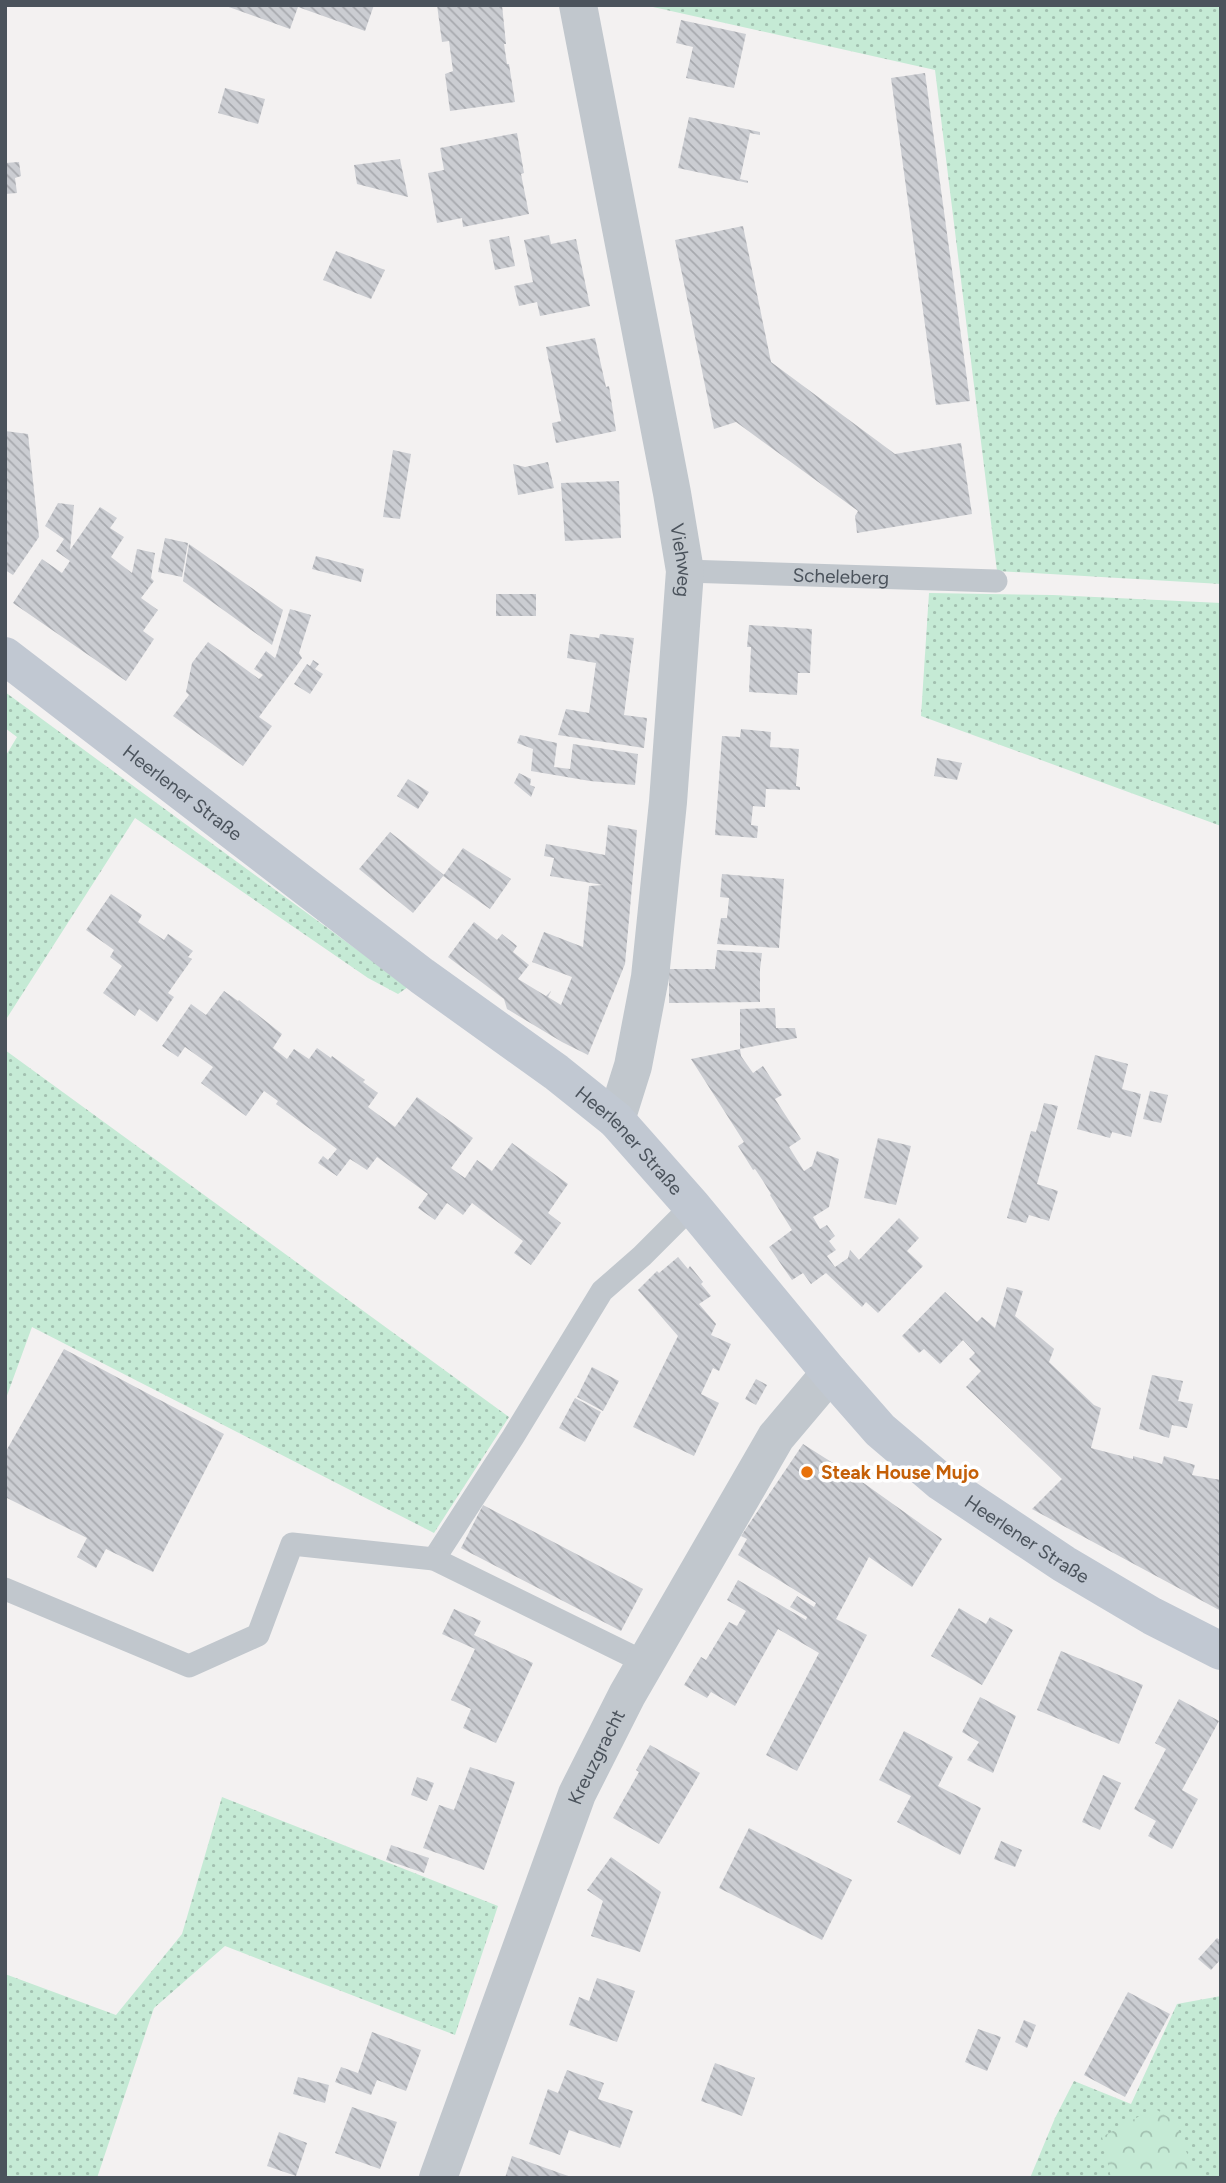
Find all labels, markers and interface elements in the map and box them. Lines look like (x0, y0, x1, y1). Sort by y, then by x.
street label: Viehweg (666, 521, 697, 598)
street label: Scheleberg (792, 563, 890, 589)
street label: Heerlener Straße (118, 739, 247, 845)
street label: Heerlener Straße (571, 1081, 688, 1199)
place label: Steak House Mujo (821, 1461, 979, 1484)
marker: Steak House Mujo (799, 1464, 815, 1480)
street label: Heerlener Straße (961, 1490, 1094, 1588)
street label: Kreuzgracht (563, 1705, 629, 1808)

